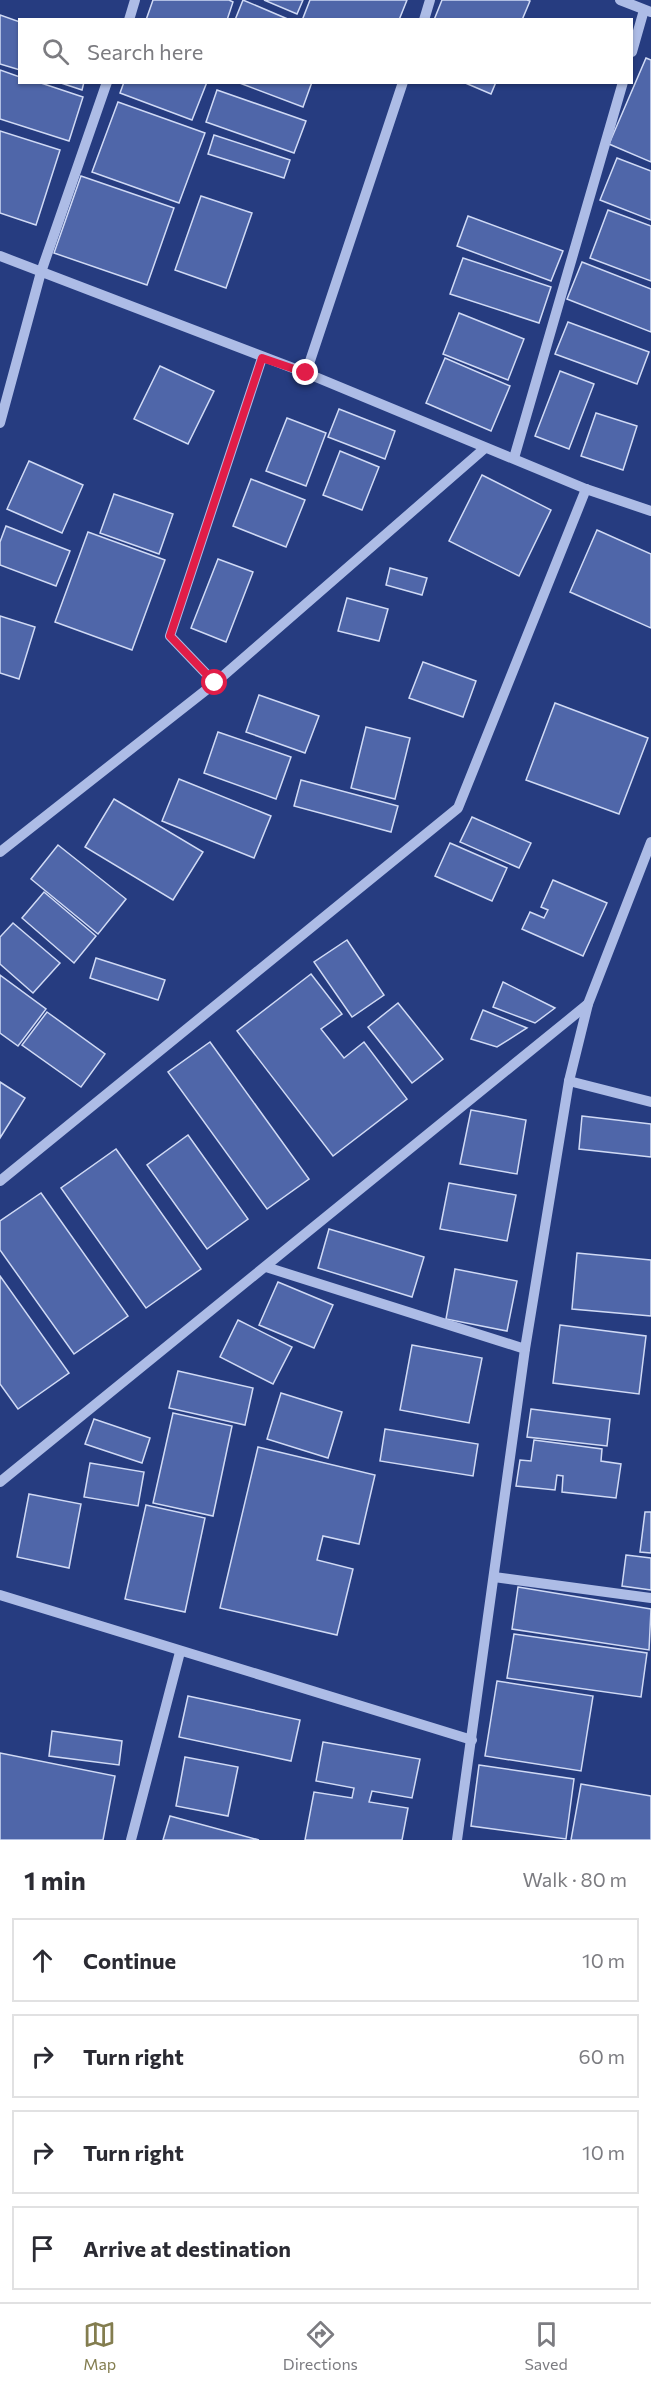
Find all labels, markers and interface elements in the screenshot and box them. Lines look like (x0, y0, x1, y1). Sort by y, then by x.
search box (18, 18, 633, 84)
icon: search (39, 35, 72, 68)
text: Search here (87, 38, 203, 65)
route end (292, 359, 318, 385)
route start (201, 669, 227, 695)
text: 1 min (24, 1864, 86, 1895)
text: Walk · 80 m (522, 1867, 627, 1891)
icon: ahead (26, 1944, 59, 1977)
text: Continue (83, 1947, 176, 1974)
text: 10 m (582, 1948, 625, 1972)
icon: right (26, 2040, 59, 2073)
text: Turn right (83, 2043, 184, 2070)
text: 60 m (579, 2044, 625, 2068)
icon: right (26, 2136, 59, 2169)
text: Turn right (83, 2139, 184, 2166)
text: 10 m (582, 2140, 625, 2164)
icon: arrive (26, 2232, 59, 2265)
text: Arrive at destination (83, 2235, 291, 2262)
tab: Map (83, 2318, 116, 2373)
tab: Directions (283, 2318, 358, 2373)
tab: Saved (524, 2318, 568, 2373)

